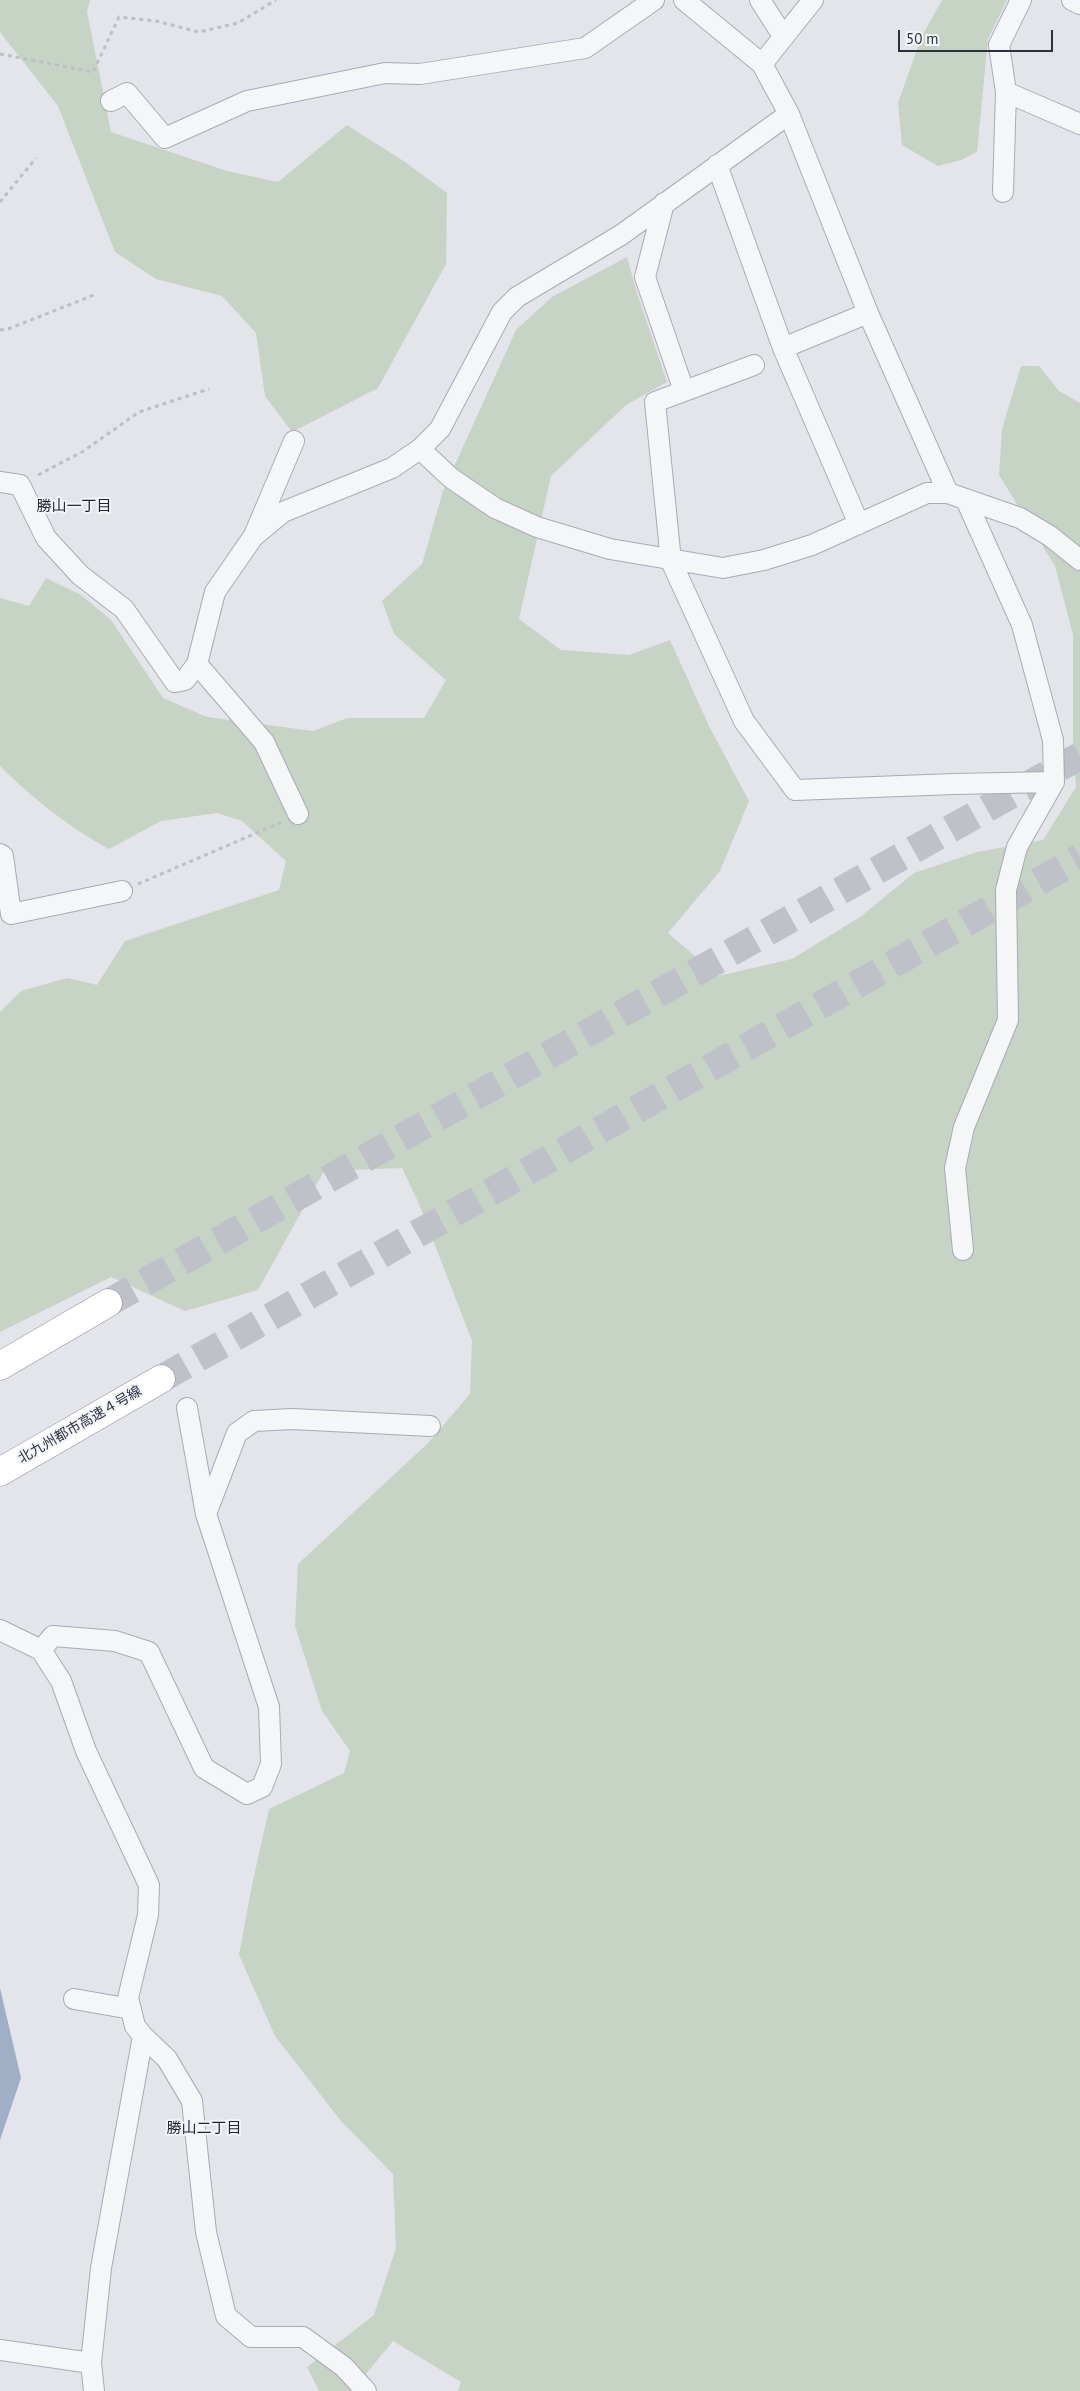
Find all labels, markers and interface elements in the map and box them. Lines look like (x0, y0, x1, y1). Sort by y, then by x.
scale bar (900, 20, 1055, 52)
text: 50 m (906, 29, 939, 48)
district label: 勝山一丁目 (37, 498, 111, 516)
street label: 北九州都市高速４号線 (15, 1383, 145, 1467)
district label: 勝山二丁目 (167, 2120, 241, 2138)

